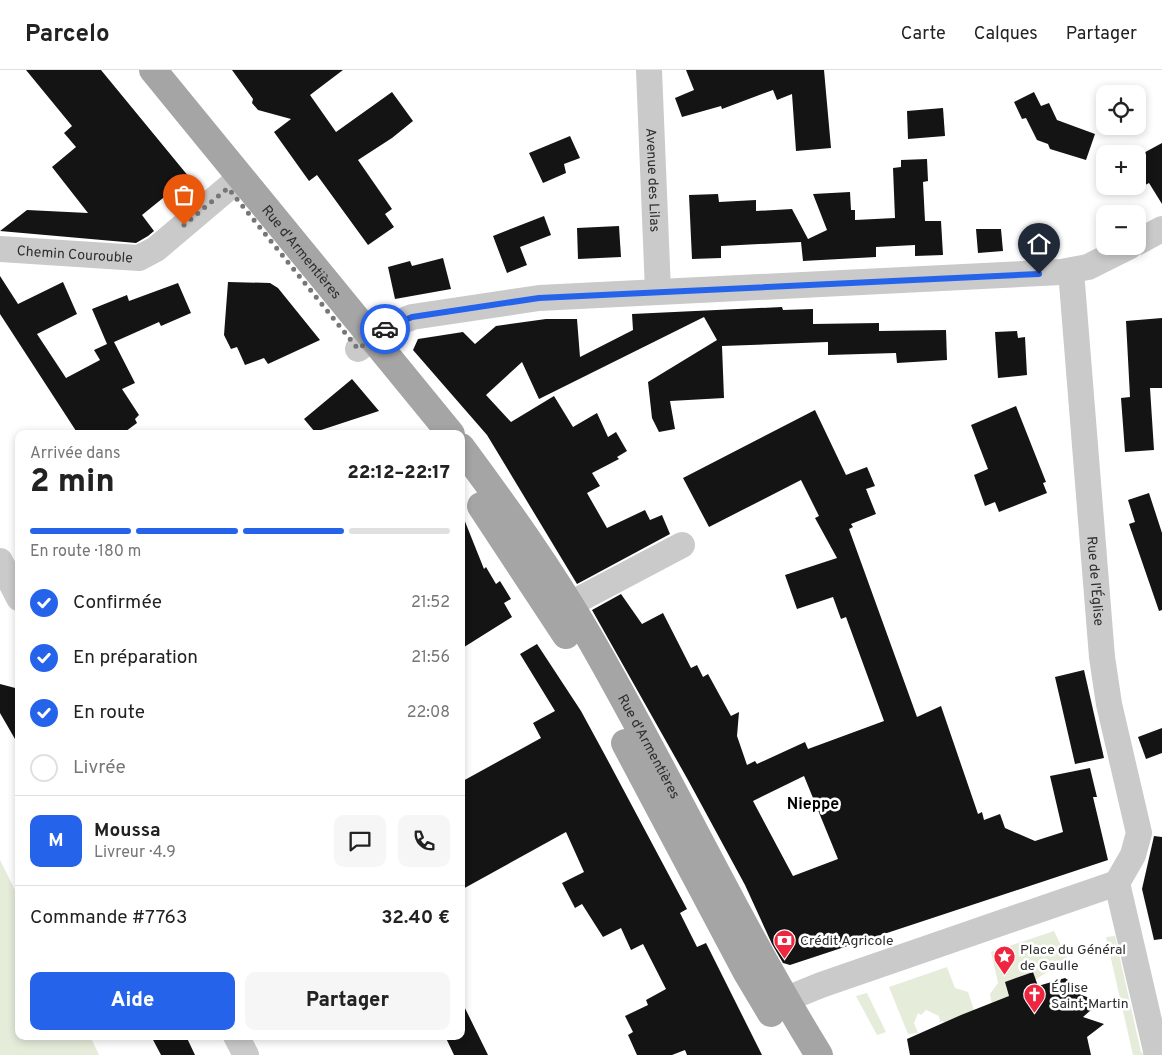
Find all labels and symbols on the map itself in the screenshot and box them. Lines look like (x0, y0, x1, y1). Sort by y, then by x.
street label: Avenue des Lilas (641, 128, 663, 232)
pin (163, 174, 205, 225)
street label: Rue d'Armentières (257, 202, 344, 303)
pin (1018, 223, 1060, 274)
street label: Chemin Courouble (16, 243, 133, 268)
courier (360, 304, 410, 354)
street label: Rue de l'Église (1082, 536, 1106, 627)
street label: Rue d'Armentières (613, 692, 683, 802)
district label: Nieppe (787, 795, 839, 815)
bank icon: Crédit Agricole (772, 928, 796, 959)
place label: Crédit Agricole (800, 933, 894, 950)
place label: Place du Général de Gaulle (1020, 942, 1126, 975)
place icon: Place du Général de Gaulle (992, 945, 1016, 976)
place label: Église Saint-Martin (1051, 979, 1129, 1013)
church icon: Église Saint-Martin (1023, 983, 1047, 1014)

